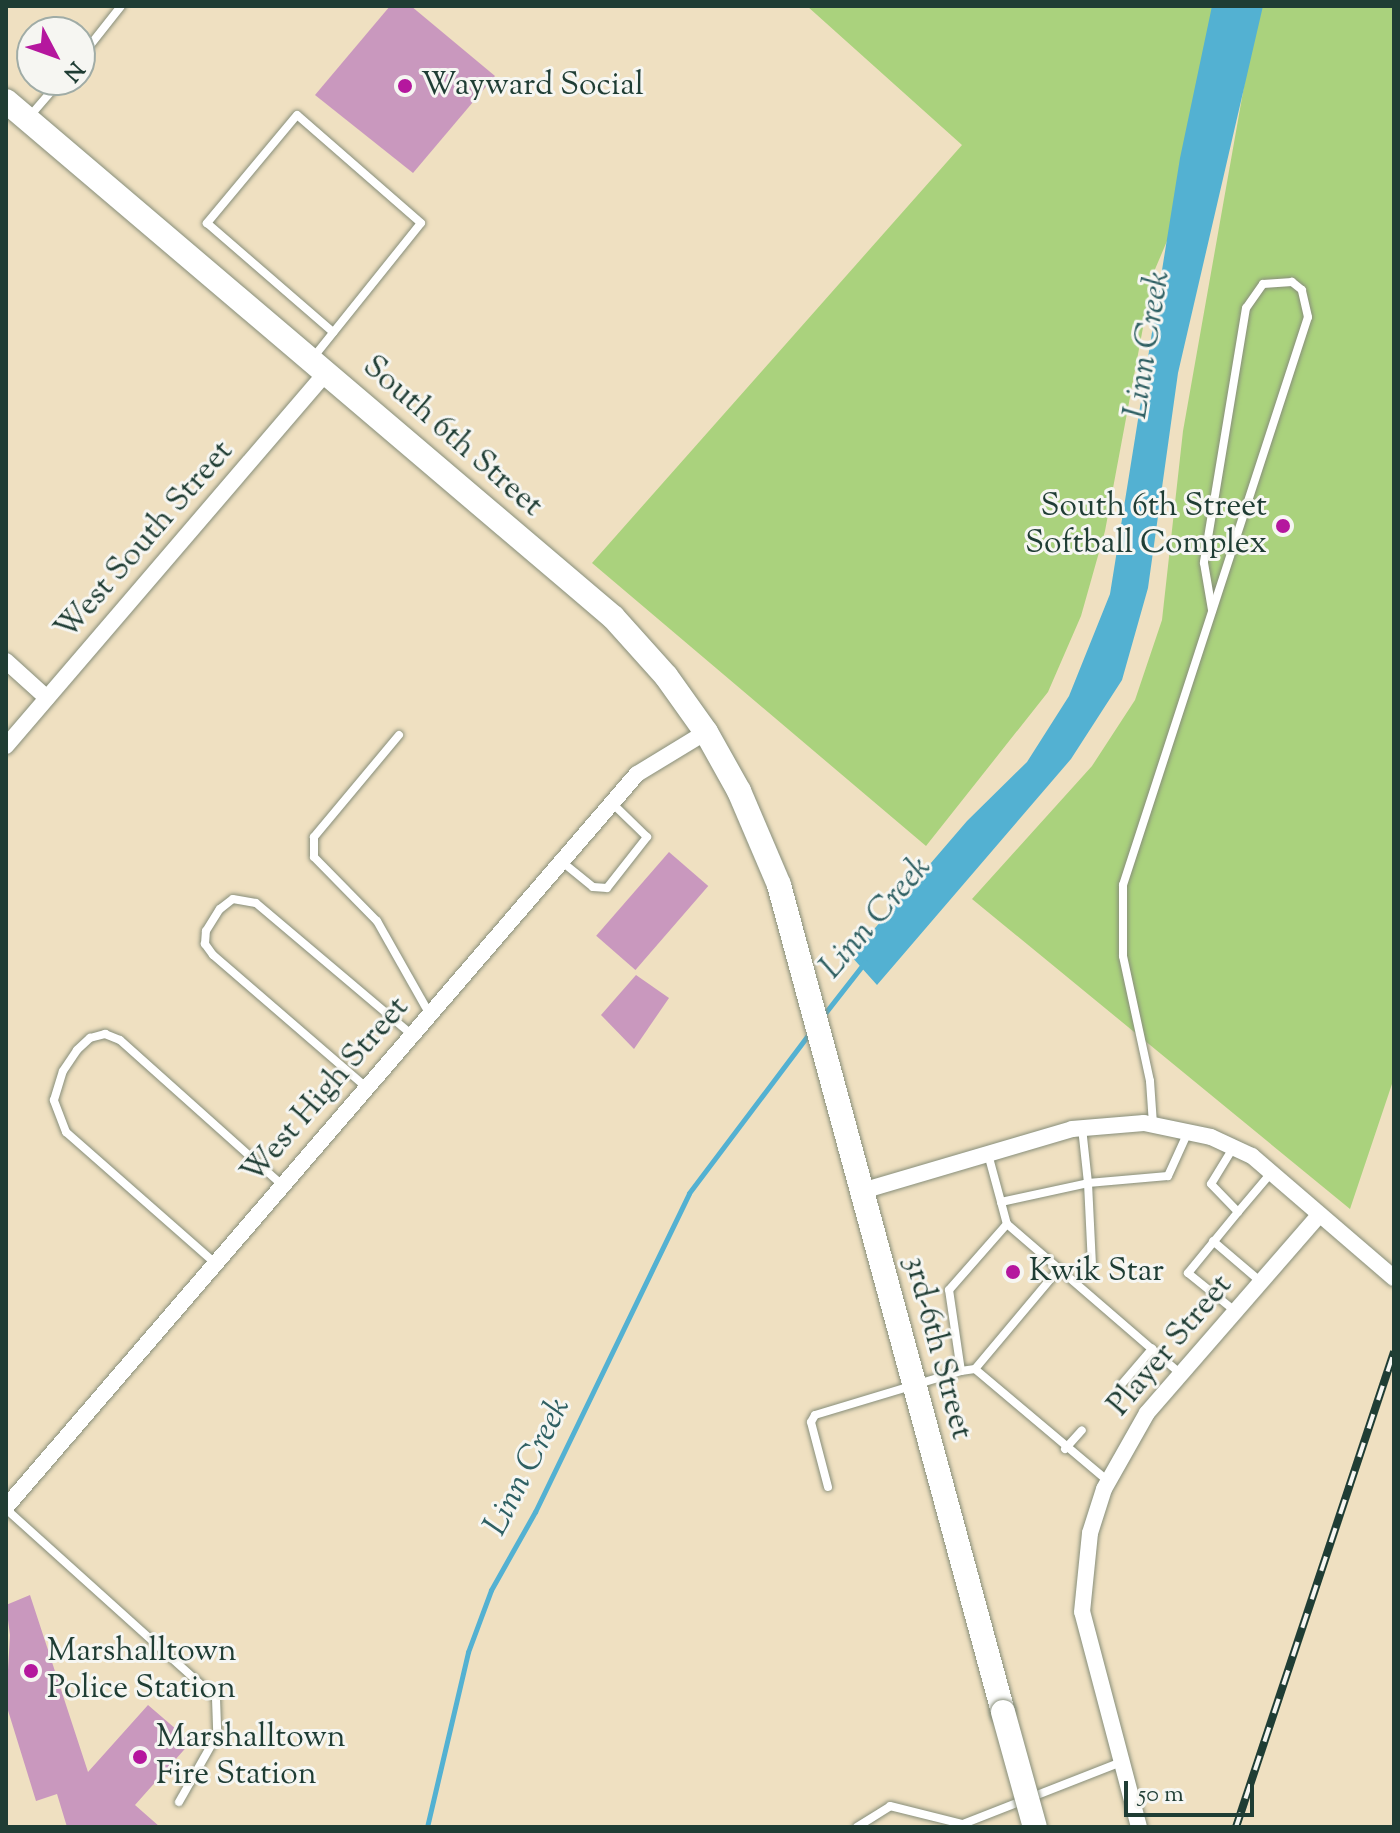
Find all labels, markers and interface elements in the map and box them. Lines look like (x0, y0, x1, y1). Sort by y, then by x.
north arrow (16, 16, 96, 96)
text: N (55, 53, 90, 88)
place label: Wayward Social (421, 67, 644, 105)
marker: Wayward Social (396, 77, 414, 95)
water label: Linn Creek (1116, 268, 1180, 422)
street label: South 6th Street (354, 348, 550, 526)
street label: West South Street (48, 433, 242, 649)
place label: South 6th Street Softball Complex (1025, 489, 1267, 564)
marker: South 6th Street Softball Complex (1274, 517, 1292, 535)
water label: Linn Creek (811, 848, 941, 988)
street label: West High Street (234, 989, 418, 1193)
street label: 3rd-6th Street (894, 1252, 980, 1444)
place label: Kwik Star (1029, 1253, 1164, 1291)
marker: Kwik Star (1004, 1263, 1022, 1281)
street label: Player Street (1101, 1267, 1241, 1425)
water label: Linn Creek (476, 1391, 580, 1543)
place label: Marshalltown Police Station (47, 1634, 237, 1709)
marker: Marshalltown Police Station (22, 1662, 40, 1680)
place label: Marshalltown Fire Station (156, 1720, 346, 1795)
marker: Marshalltown Fire Station (131, 1748, 149, 1766)
scale bar (1128, 1765, 1258, 1815)
text: 50 m (1138, 1778, 1184, 1812)

